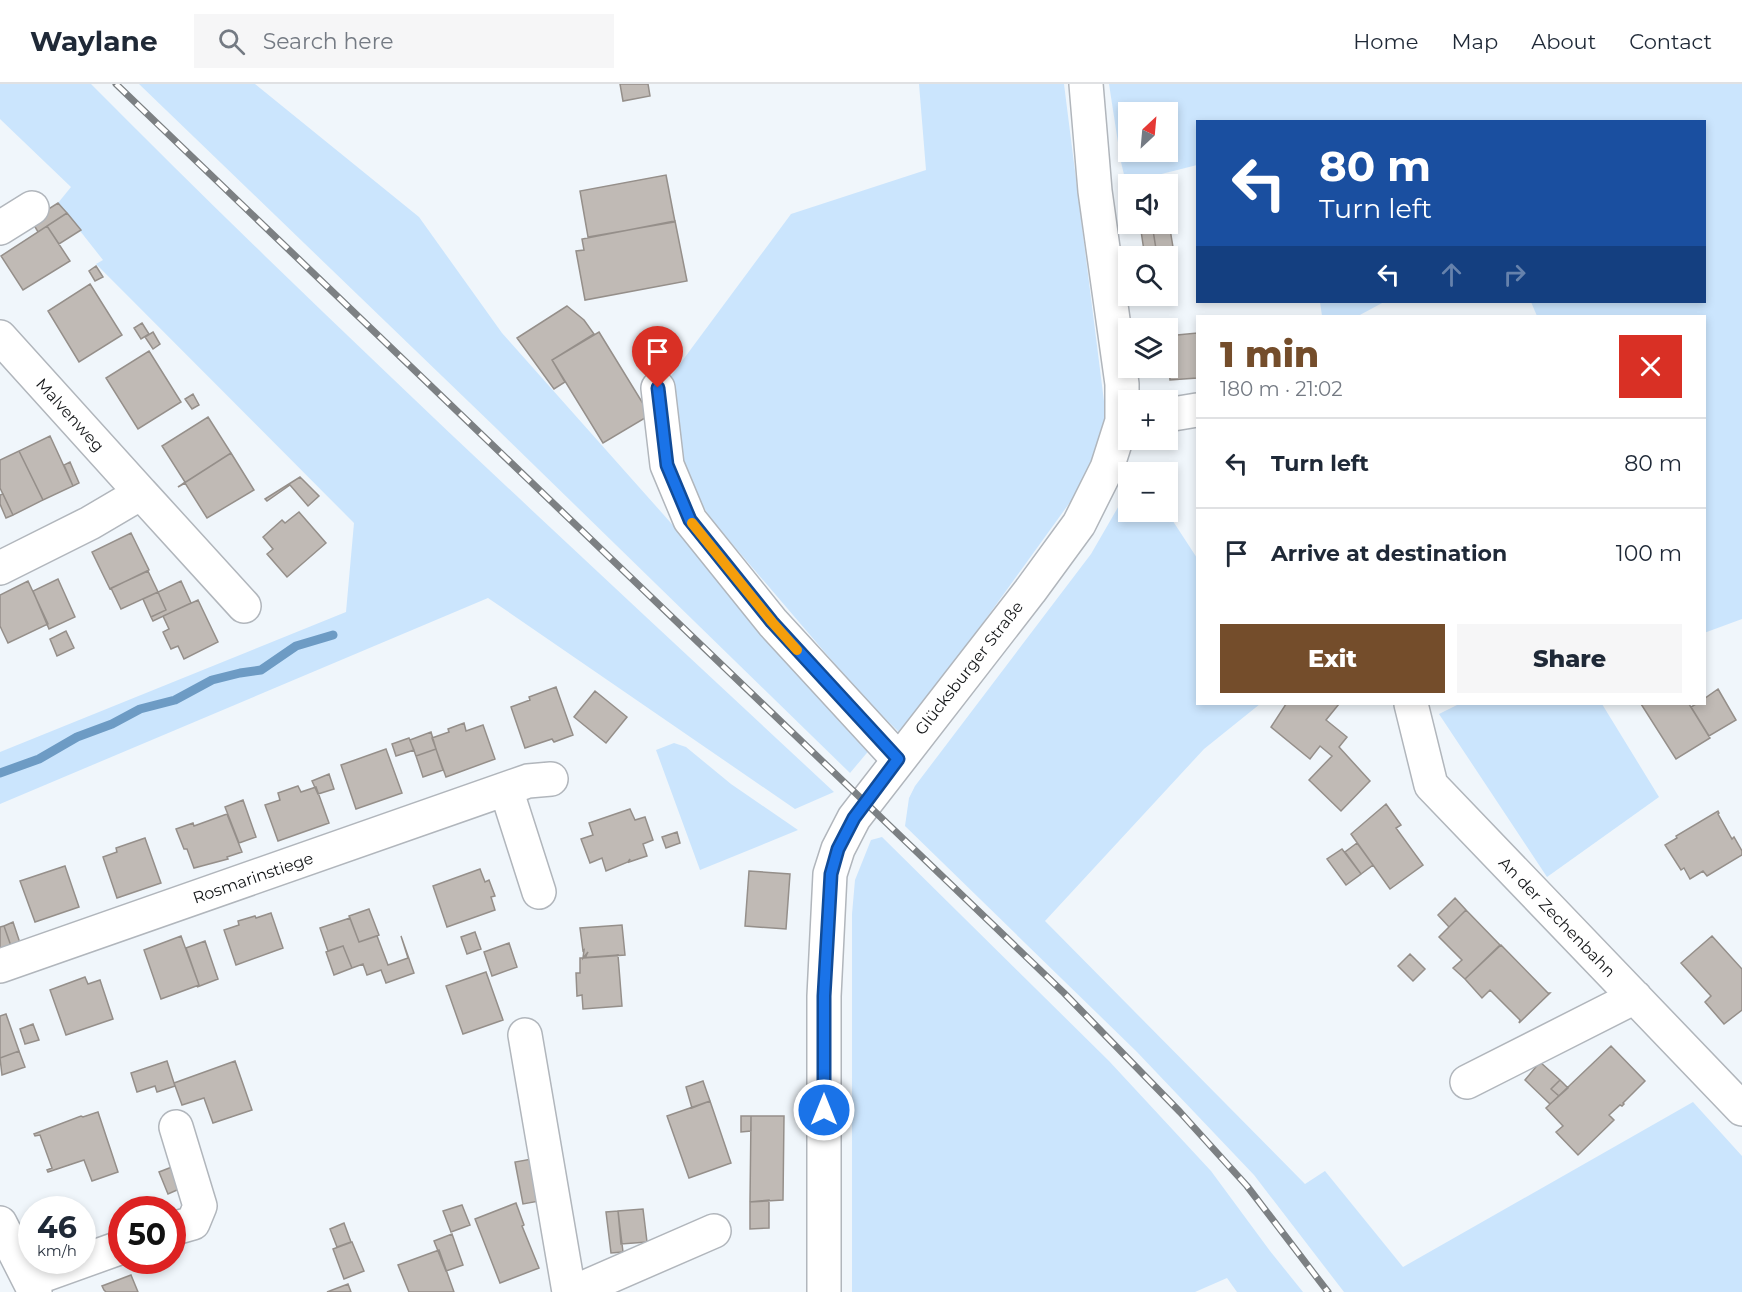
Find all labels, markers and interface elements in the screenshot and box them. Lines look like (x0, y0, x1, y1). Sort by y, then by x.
search box (194, 14, 614, 68)
text: Waylane (30, 24, 158, 58)
icon: search (215, 25, 248, 58)
text: Search here (263, 28, 393, 55)
text: Home (1353, 29, 1418, 54)
text: Map (1451, 29, 1498, 54)
text: About (1531, 29, 1596, 54)
text: Contact (1629, 29, 1712, 54)
north arrow (1118, 102, 1178, 162)
map controls (1118, 102, 1178, 522)
text: 80 m (1319, 140, 1431, 192)
icon: left (1220, 144, 1298, 222)
button: sound (1118, 174, 1178, 234)
text: Turn left (1319, 192, 1432, 225)
button: search (1118, 246, 1178, 306)
icon: left (1372, 258, 1405, 291)
icon: ahead (1435, 258, 1468, 291)
icon: right (1498, 258, 1531, 291)
button: layers (1118, 318, 1178, 378)
pin (632, 326, 683, 388)
text: 1 min (1220, 332, 1319, 376)
icon: arrive (641, 335, 674, 368)
button: close (1619, 335, 1682, 398)
street label: Malvenweg (32, 374, 108, 456)
text: 180 m · 21:02 (1220, 377, 1343, 401)
button: + (1118, 390, 1178, 450)
icon: left (1220, 447, 1253, 480)
text: Turn left (1271, 450, 1369, 477)
text: 80 m (1624, 450, 1682, 477)
button: − (1118, 462, 1178, 522)
icon: arrive (1220, 537, 1253, 570)
text: Arrive at destination (1271, 540, 1507, 567)
text: 100 m (1616, 540, 1682, 567)
street label: Glücksburger Straße (911, 597, 1027, 739)
button: Exit (1220, 624, 1445, 693)
button: Share (1457, 624, 1682, 693)
street label: Rosmarinstiege (190, 848, 316, 908)
street label: An der Zechenbahn (1495, 853, 1619, 981)
position arrow (792, 1078, 856, 1142)
speed limit sign: 50 (108, 1196, 186, 1274)
text: 46 (37, 1209, 77, 1246)
text: km/h (37, 1241, 77, 1260)

